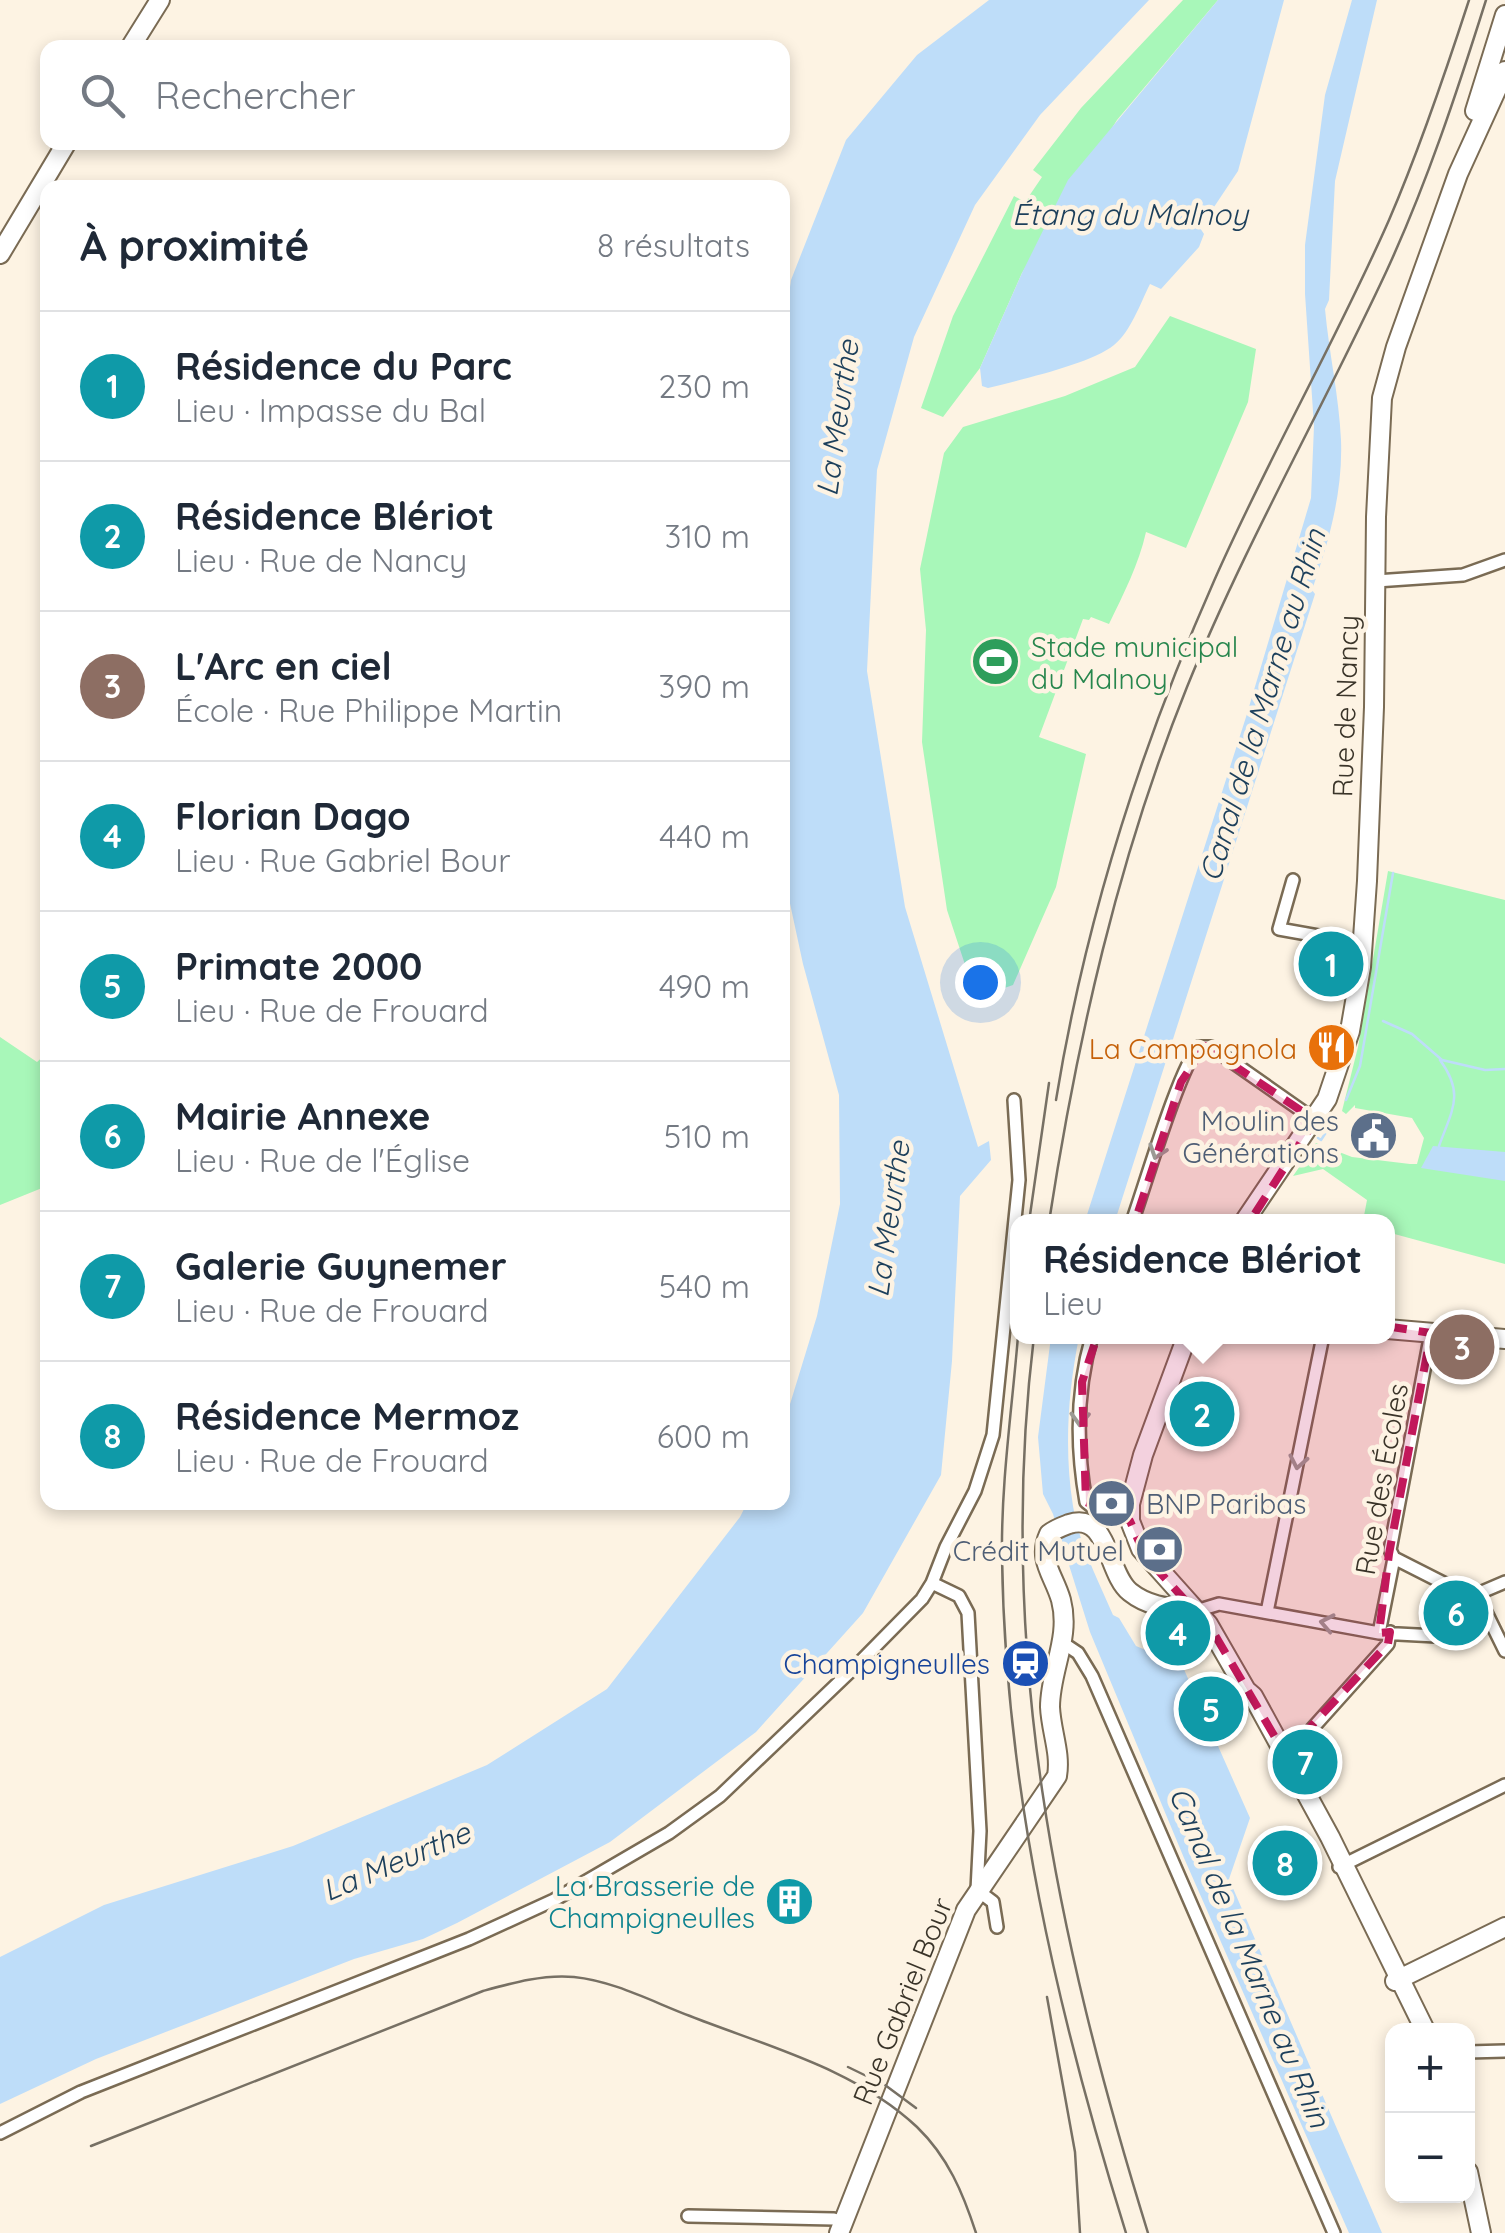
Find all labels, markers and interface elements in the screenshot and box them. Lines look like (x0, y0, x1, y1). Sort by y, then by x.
search box (40, 40, 790, 150)
icon: search (75, 68, 130, 123)
text: Rechercher (155, 71, 356, 119)
water label: Étang du Malnoy (1012, 195, 1250, 233)
text: À proximité (80, 219, 309, 272)
text: 8 résultats (597, 225, 750, 265)
water label: La Meurthe (807, 337, 867, 498)
text: Résidence du Parc (175, 342, 512, 390)
text: 1 (106, 366, 119, 406)
text: 230 m (659, 366, 750, 406)
text: Lieu · Impasse du Bal (175, 390, 486, 430)
text: Résidence Blériot (175, 492, 494, 540)
text: 2 (103, 516, 122, 556)
text: 310 m (664, 516, 750, 556)
water label: Canal de la Marne au Rhin (1190, 524, 1334, 886)
text: Lieu · Rue de Nancy (175, 540, 467, 580)
street label: Rue de Nancy (1324, 614, 1366, 798)
place label: Stade municipal du Malnoy (1031, 629, 1238, 696)
sports icon: Stade municipal du Malnoy (970, 636, 1022, 688)
text: L'Arc en ciel (175, 642, 392, 690)
text: 3 (104, 666, 121, 706)
text: 390 m (658, 666, 750, 706)
text: École · Rue Philippe Martin (175, 690, 562, 730)
text: Florian Dago (175, 792, 411, 840)
text: 4 (103, 816, 122, 856)
text: 440 m (659, 816, 750, 856)
text: Lieu · Rue Gabriel Bour (175, 840, 511, 880)
pin: 1 (1298, 926, 1364, 1002)
text: Primate 2000 (175, 942, 422, 990)
your location (955, 957, 1006, 1008)
text: 5 (103, 966, 122, 1006)
text: 490 m (659, 966, 750, 1006)
text: Lieu · Rue de Frouard (175, 990, 489, 1030)
restaurant icon: La Campagnola (1306, 1022, 1358, 1074)
place label: La Campagnola (1089, 1031, 1297, 1066)
text: Mairie Annexe (175, 1092, 430, 1140)
place label: Moulin des Générations (1183, 1103, 1339, 1170)
public building icon: Moulin des Générations (1348, 1110, 1400, 1162)
text: 6 (104, 1116, 121, 1156)
text: 510 m (664, 1116, 750, 1156)
water label: La Meurthe (858, 1138, 918, 1299)
text: Lieu · Rue de l'Église (175, 1140, 470, 1180)
one-way arrow (1148, 1142, 1168, 1159)
popup (1010, 1214, 1395, 1344)
text: Résidence Blériot (1043, 1235, 1362, 1283)
text: Galerie Guynemer (175, 1242, 507, 1290)
text: 7 (104, 1266, 121, 1306)
text: 540 m (659, 1266, 750, 1306)
text: Lieu (1043, 1283, 1103, 1323)
text: Lieu · Rue de Frouard (175, 1290, 489, 1330)
pin: 3 (1430, 1310, 1494, 1384)
pin: 2 (1170, 1376, 1234, 1452)
street label: Rue des Écoles (1347, 1380, 1415, 1578)
text: Résidence Mermoz (175, 1392, 519, 1440)
one-way arrow (1069, 1411, 1090, 1427)
text: 8 (104, 1416, 121, 1456)
text: 600 m (657, 1416, 750, 1456)
text: Lieu · Rue de Frouard (175, 1440, 489, 1480)
one-way arrow (1288, 1453, 1309, 1470)
bank icon: BNP Paribas (1085, 1477, 1137, 1529)
place label: BNP Paribas (1146, 1486, 1306, 1521)
bank icon: Crédit Mutuel (1133, 1524, 1185, 1576)
place label: Crédit Mutuel (953, 1533, 1124, 1568)
pin: 6 (1424, 1576, 1488, 1650)
pin: 4 (1146, 1596, 1210, 1670)
one-way arrow (1319, 1614, 1336, 1635)
station icon: Champigneulles (999, 1637, 1051, 1689)
place label: Champigneulles (783, 1646, 990, 1681)
pin: 5 (1178, 1672, 1244, 1746)
pin: 7 (1272, 1724, 1338, 1800)
water label: Canal de la Marne au Rhin (1161, 1781, 1339, 2133)
water label: La Meurthe (316, 1812, 477, 1909)
pin: 8 (1252, 1826, 1318, 1900)
place label: La Brasserie de Champigneulles (548, 1868, 755, 1935)
building icon: La Brasserie de Champigneulles (764, 1875, 816, 1927)
street label: Rue Gabriel Bour (845, 1892, 960, 2110)
map controls (1385, 2023, 1475, 2203)
button: + (1385, 2023, 1475, 2113)
button: − (1385, 2113, 1475, 2203)

